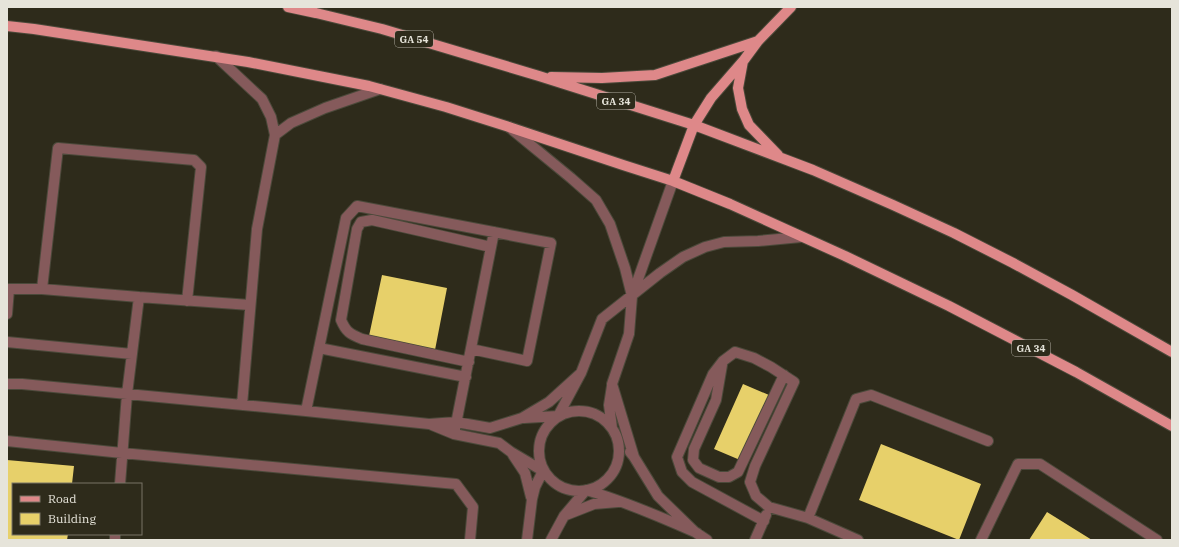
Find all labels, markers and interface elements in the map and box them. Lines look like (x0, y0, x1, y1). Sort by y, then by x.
road number: GA 54 (395, 31, 433, 47)
road number: GA 34 (597, 93, 635, 109)
road number: GA 34 (1012, 340, 1050, 356)
legend (12, 483, 142, 535)
text: Road (48, 491, 77, 506)
text: Building (48, 511, 96, 526)

